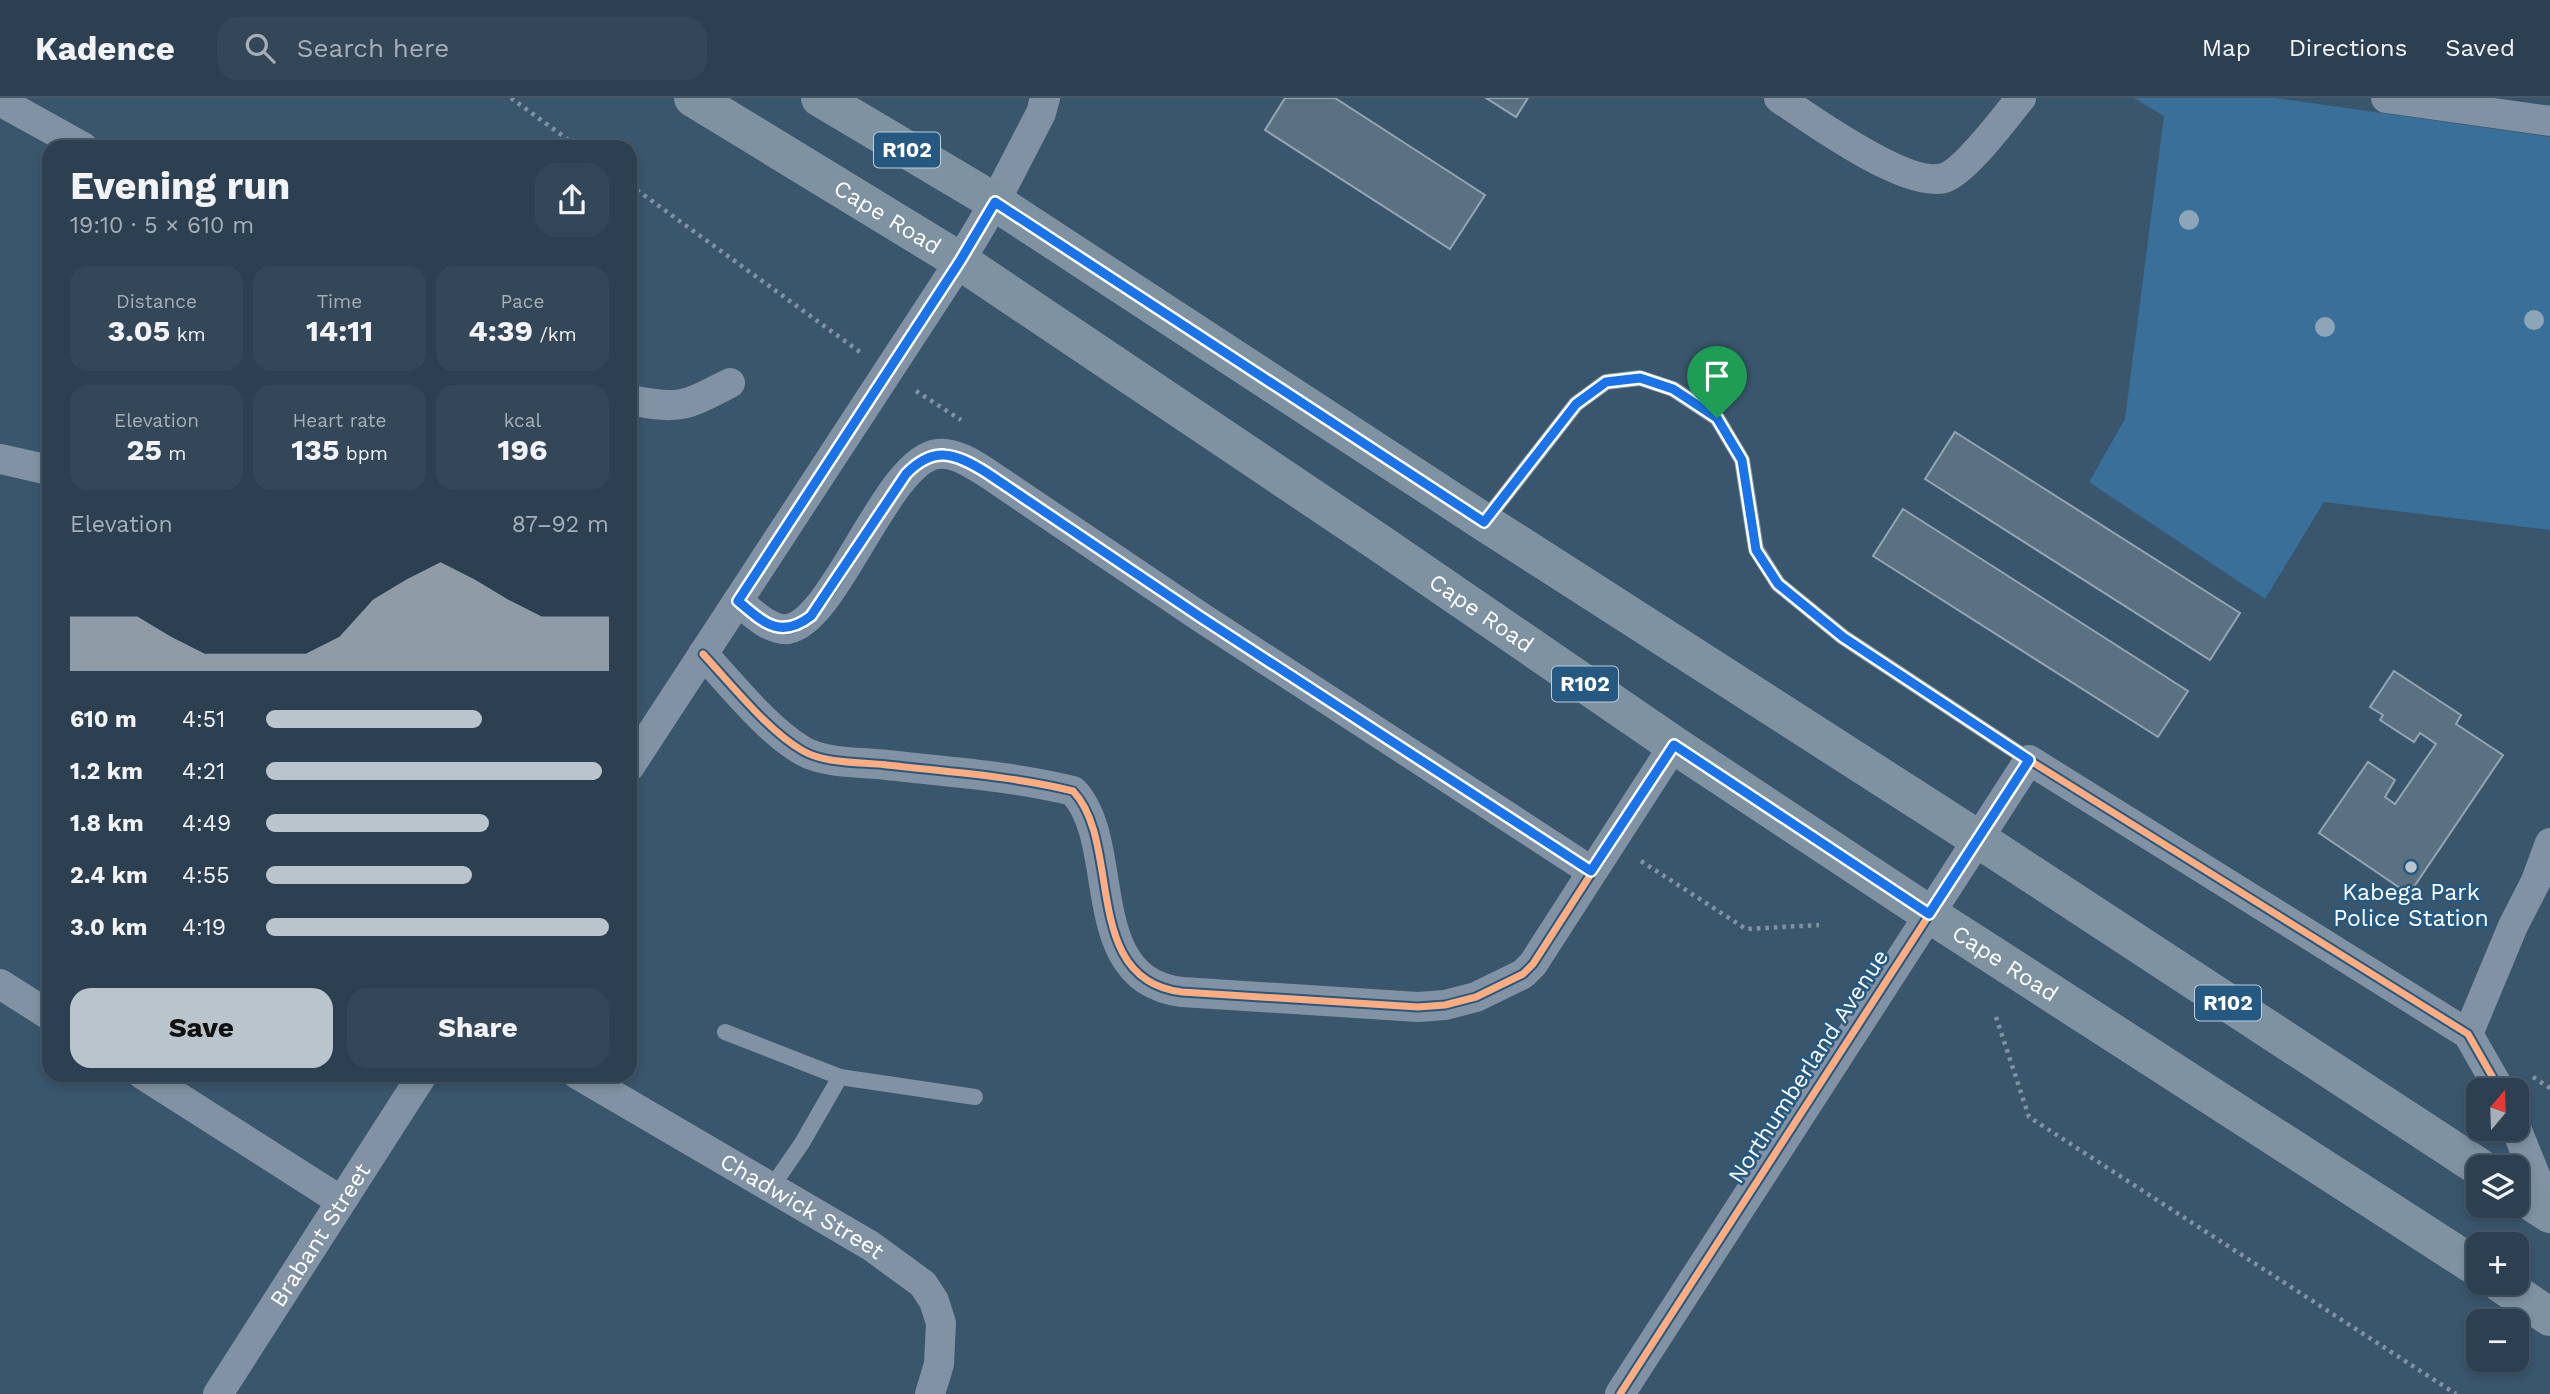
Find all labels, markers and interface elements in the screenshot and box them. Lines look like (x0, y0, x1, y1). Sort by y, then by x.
search box (217, 17, 707, 80)
text: Kadence (35, 29, 175, 68)
icon: search (241, 29, 279, 67)
text: Search here (297, 33, 449, 63)
text: Map (2202, 34, 2251, 62)
text: Directions (2289, 34, 2407, 62)
text: Saved (2445, 34, 2515, 62)
road number: R102 (874, 132, 940, 168)
button: share (535, 163, 609, 237)
text: Evening run (70, 164, 290, 208)
street label: Cape Road (829, 174, 946, 260)
text: 19:10 · 5 × 610 m (70, 212, 254, 239)
text: Distance (116, 290, 197, 313)
text: Time (317, 290, 362, 313)
text: Pace (501, 290, 544, 313)
text: 3.05 (107, 313, 170, 348)
text: 14:11 (306, 313, 373, 348)
text: 4:39 (468, 313, 533, 348)
text: km (170, 323, 206, 346)
text: /km (533, 323, 577, 346)
pin (1687, 346, 1747, 418)
icon: arrive (1698, 357, 1736, 395)
text: Elevation (114, 409, 199, 432)
text: Heart rate (293, 409, 386, 432)
text: kcal (504, 409, 541, 432)
text: 25 (127, 432, 162, 467)
text: 135 (291, 432, 339, 467)
text: 196 (498, 432, 547, 467)
text: m (162, 442, 186, 465)
text: bpm (339, 442, 388, 465)
text: Elevation (70, 511, 173, 538)
text: 87–92 m (512, 511, 609, 538)
street label: Cape Road (1424, 568, 1539, 659)
road number: R102 (1552, 666, 1618, 702)
text: 610 m (70, 706, 137, 733)
text: 4:51 (182, 706, 225, 733)
text: 1.2 km (70, 758, 143, 785)
text: 4:21 (182, 758, 225, 785)
text: 1.8 km (70, 810, 144, 837)
text: 4:49 (182, 810, 231, 837)
marker: Kabega Park Police Station (2403, 859, 2419, 875)
text: 2.4 km (70, 862, 148, 889)
text: 4:55 (182, 862, 230, 889)
place label: Kabega Park Police Station (2333, 879, 2489, 932)
text: 3.0 km (70, 914, 147, 941)
text: 4:19 (182, 914, 226, 941)
street label: Cape Road (1947, 920, 2063, 1008)
street label: Northumberland Avenue (1723, 944, 1894, 1188)
road number: R102 (2195, 986, 2261, 1020)
button: Save (70, 988, 333, 1068)
button: Share (347, 988, 609, 1068)
north arrow (2466, 1078, 2529, 1141)
map controls (2466, 1078, 2529, 1372)
street label: Chadwick Street (715, 1148, 890, 1265)
button: layers (2466, 1155, 2529, 1218)
street label: Brabant Street (264, 1158, 377, 1312)
button: + (2466, 1232, 2529, 1295)
button: − (2466, 1309, 2529, 1372)

